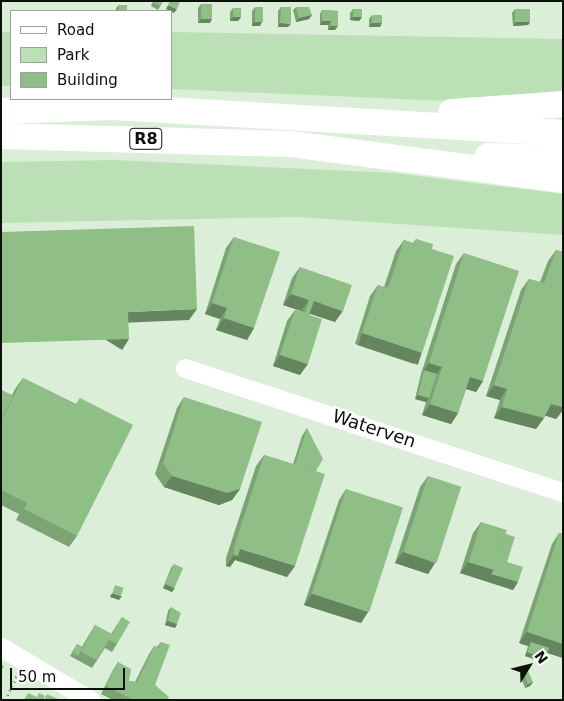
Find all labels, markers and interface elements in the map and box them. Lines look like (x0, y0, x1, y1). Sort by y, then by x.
legend (10, 10, 172, 100)
text: Road (57, 21, 95, 39)
text: Park (57, 46, 89, 64)
text: Building (57, 71, 118, 89)
road number: R8 (128, 126, 164, 152)
street label: Waterven (330, 405, 418, 453)
north arrow (504, 641, 554, 691)
text: N (531, 648, 551, 667)
scale bar (12, 658, 128, 690)
text: 50 m (18, 668, 56, 686)

